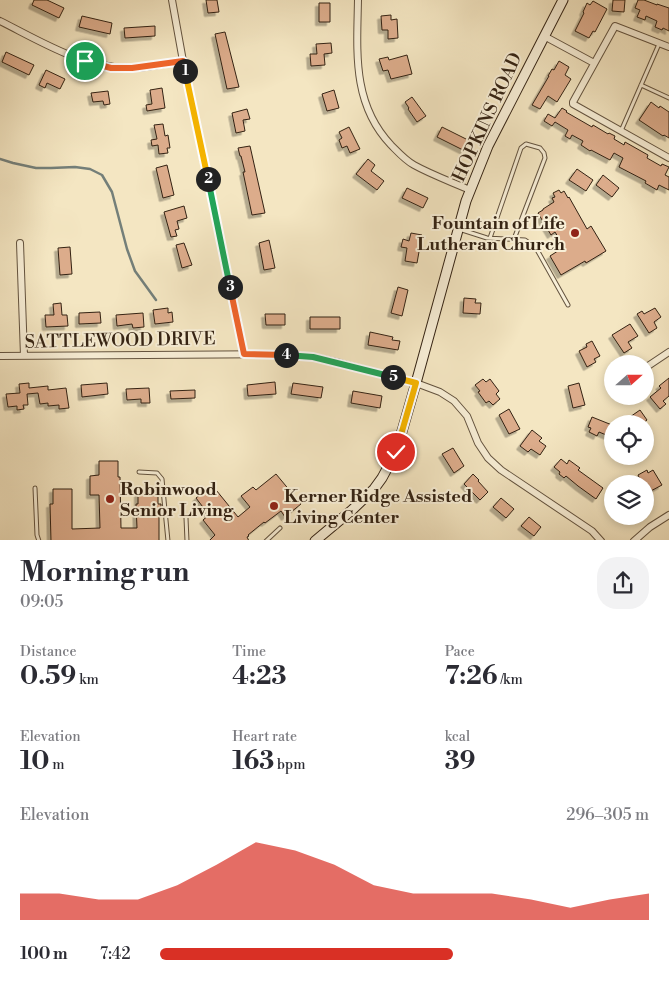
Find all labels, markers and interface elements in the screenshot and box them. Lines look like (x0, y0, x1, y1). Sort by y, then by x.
pin (64, 40, 106, 82)
icon: arrive (71, 47, 99, 75)
street label: HOPKINS ROAD (447, 49, 527, 185)
pin: 1 (172, 58, 198, 84)
text: 1 (182, 62, 189, 80)
pin: 2 (196, 166, 220, 192)
text: 2 (204, 170, 213, 188)
place label: Fountain of Life Lutheran Church (417, 212, 565, 256)
marker: Fountain of Life Lutheran Church (569, 227, 581, 239)
pin: 3 (218, 274, 242, 300)
text: 3 (226, 278, 235, 296)
street label: SATTLEWOOD DRIVE (24, 327, 216, 354)
pin: 4 (274, 342, 298, 368)
text: 4 (282, 346, 291, 364)
north arrow (604, 355, 654, 405)
map controls (604, 355, 654, 525)
pin: 5 (380, 364, 406, 390)
text: 5 (389, 368, 398, 386)
button: locate (604, 415, 654, 465)
pin (375, 431, 417, 473)
icon: check (382, 438, 410, 466)
button: layers (604, 475, 654, 525)
place label: Robinwood Senior Living (120, 478, 234, 522)
place label: Kerner Ridge Assisted Living Center (284, 485, 472, 529)
marker: Robinwood Senior Living (104, 493, 116, 505)
marker: Kerner Ridge Assisted Living Center (268, 500, 280, 512)
text: Morning run (20, 555, 189, 590)
button: share (597, 557, 649, 609)
text: 09:05 (20, 592, 63, 612)
text: Distance (20, 643, 77, 661)
text: Time (232, 643, 266, 661)
text: Pace (445, 643, 475, 661)
text: 0.59 (20, 661, 76, 692)
text: 4:23 (232, 661, 287, 692)
text: 7:26 (445, 661, 498, 692)
text: km (76, 671, 99, 689)
text: /km (498, 671, 523, 689)
text: Elevation (20, 728, 81, 746)
text: Heart rate (232, 728, 297, 746)
text: kcal (445, 728, 470, 746)
text: 10 (20, 746, 49, 777)
text: 163 (232, 746, 274, 777)
text: 39 (445, 746, 475, 777)
text: m (49, 756, 65, 774)
text: bpm (274, 756, 305, 774)
text: Elevation (20, 805, 89, 825)
text: 296–305 m (566, 805, 649, 825)
text: 100 m (20, 944, 68, 964)
text: 7:42 (100, 944, 131, 964)

